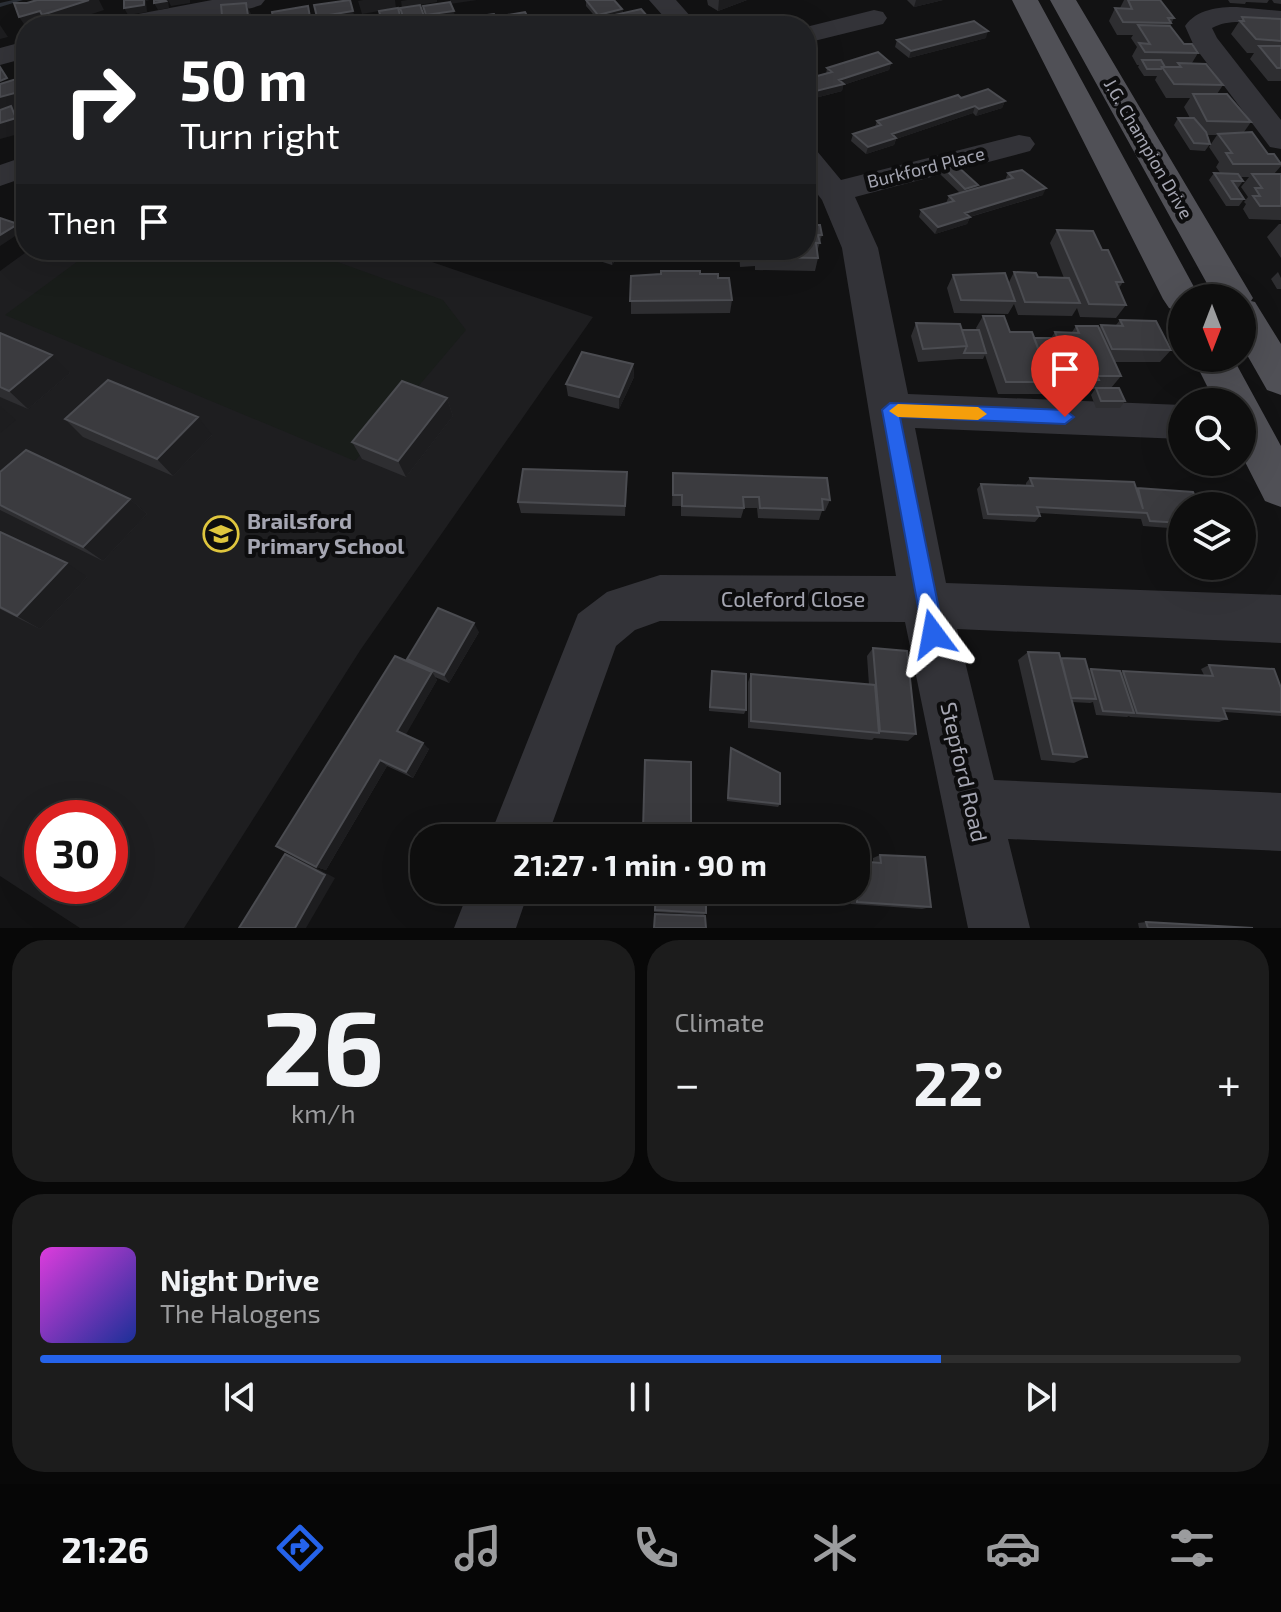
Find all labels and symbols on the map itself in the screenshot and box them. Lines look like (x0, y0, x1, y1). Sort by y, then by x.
street label: J.G. Champion Drive (1100, 74, 1198, 223)
street label: Burkford Place (865, 142, 987, 192)
north arrow (1168, 284, 1256, 372)
pin (1031, 335, 1099, 417)
place label: Brailsford Primary School (247, 507, 405, 559)
school or university icon: Brailsford Primary School (202, 515, 240, 553)
street label: Coleford Close (721, 585, 865, 611)
position arrow (891, 592, 975, 676)
street label: Stepford Road (936, 699, 994, 844)
speed limit sign: 30 (24, 800, 128, 904)

